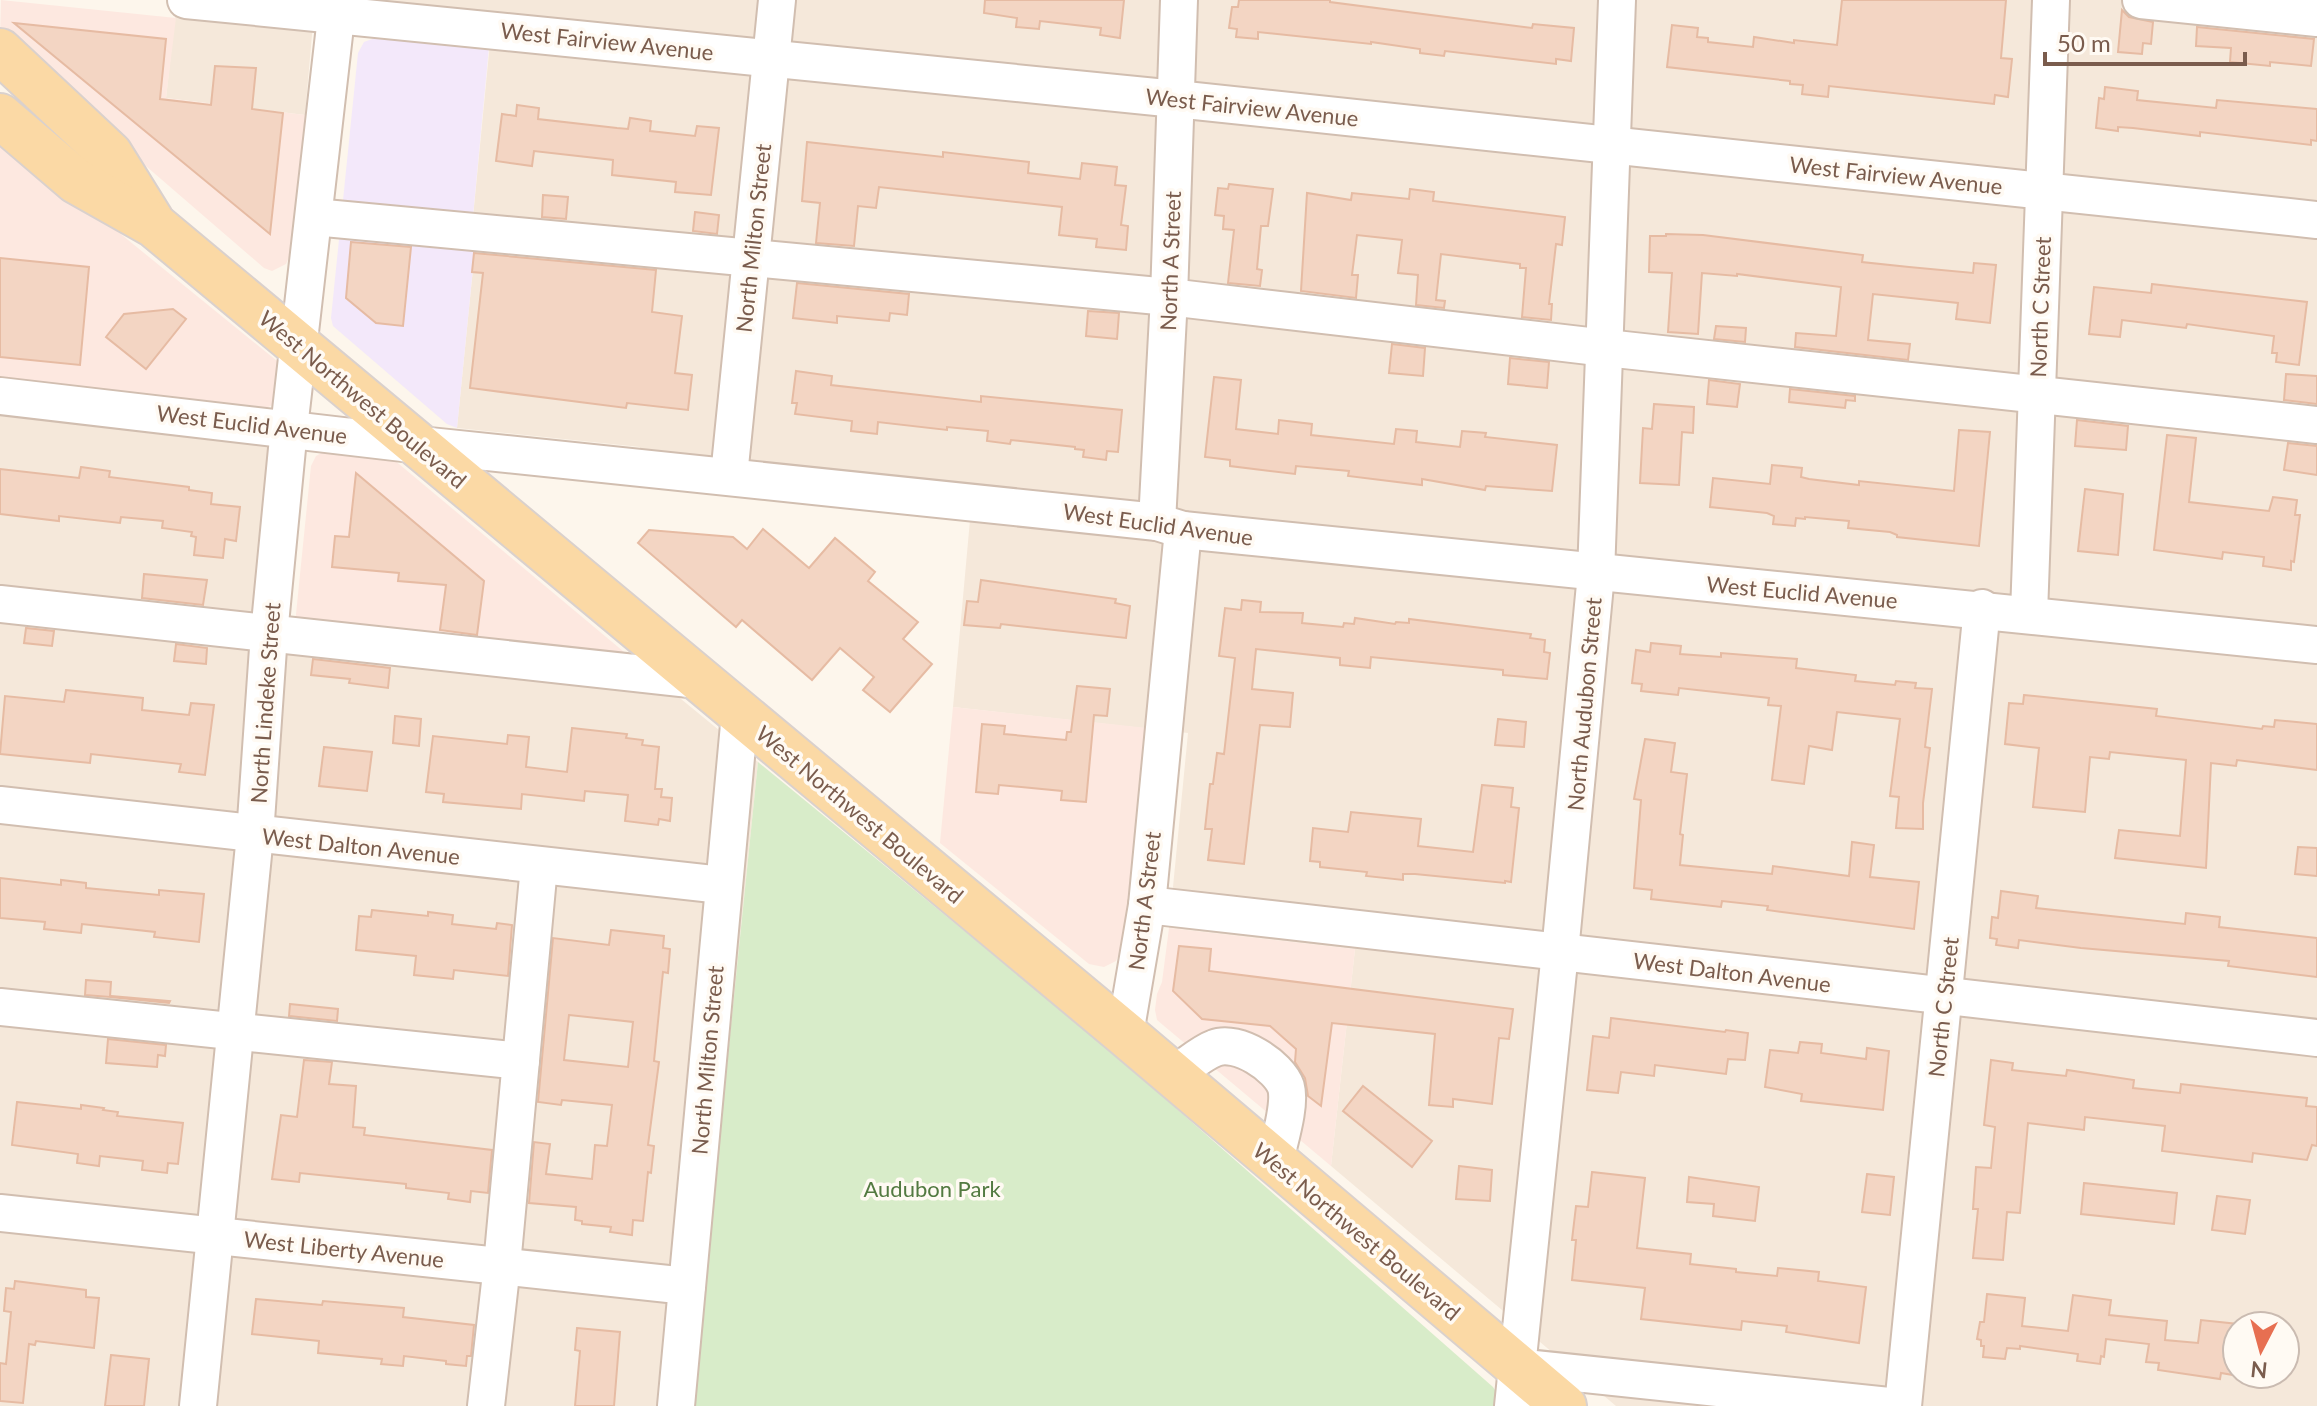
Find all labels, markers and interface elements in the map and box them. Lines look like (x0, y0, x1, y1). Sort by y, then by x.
street label: West Fairview Avenue (499, 16, 715, 66)
scale bar (2045, 16, 2245, 66)
text: 50 m (2057, 28, 2111, 57)
street label: West Fairview Avenue (1144, 82, 1360, 132)
street label: North Milton Street (730, 142, 776, 334)
street label: West Fairview Avenue (1788, 150, 2004, 200)
street label: North A Street (1154, 191, 1186, 331)
street label: North C Street (2024, 236, 2056, 378)
street label: West Northwest Boulevard (254, 304, 472, 494)
street label: West Euclid Avenue (155, 399, 349, 449)
street label: West Euclid Avenue (1061, 497, 1255, 551)
street label: West Euclid Avenue (1705, 570, 1899, 614)
street label: North Audubon Street (1561, 596, 1607, 812)
street label: North Lindeke Street (245, 602, 285, 804)
street label: West Northwest Boulevard (751, 719, 969, 909)
street label: West Dalton Avenue (261, 822, 461, 870)
street label: North A Street (1122, 830, 1166, 972)
street label: North C Street (1922, 935, 1964, 1079)
street label: West Dalton Avenue (1632, 946, 1832, 998)
street label: North Milton Street (685, 964, 729, 1156)
street label: West Northwest Boulevard (1248, 1136, 1466, 1326)
park label: Audubon Park (863, 1175, 1001, 1202)
street label: West Liberty Avenue (243, 1225, 445, 1273)
north arrow (2221, 1310, 2301, 1390)
text: N (2249, 1356, 2269, 1385)

